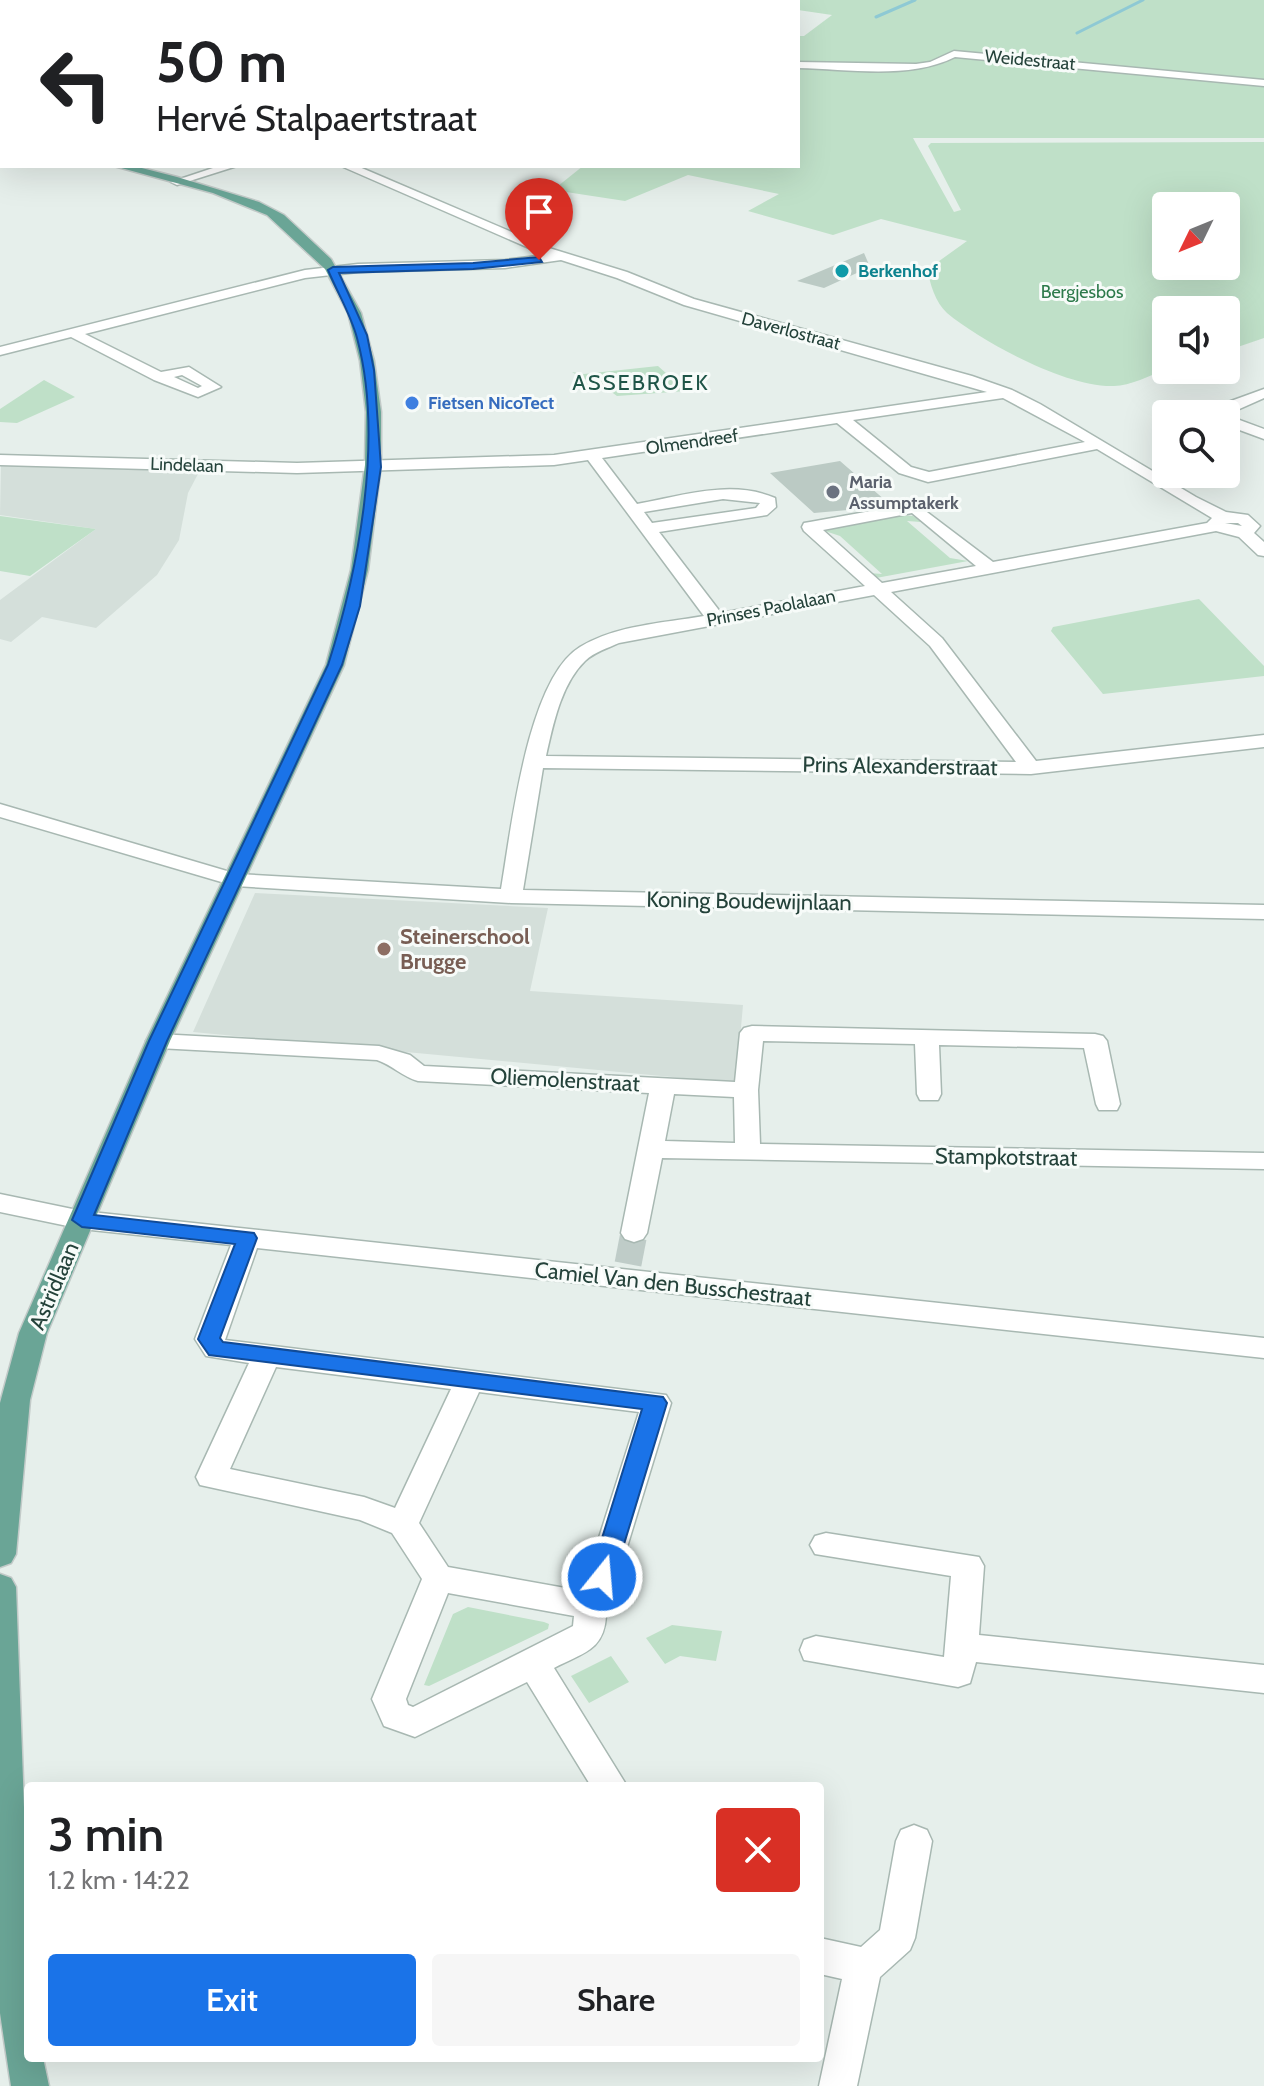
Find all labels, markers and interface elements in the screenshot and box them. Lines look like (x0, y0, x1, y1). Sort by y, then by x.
text: 50 m (156, 28, 287, 96)
icon: left (24, 32, 128, 136)
street label: Weidestraat (984, 45, 1076, 75)
text: Hervé Stalpaertstraat (156, 96, 477, 140)
pin (505, 178, 573, 260)
icon: arrive (517, 190, 561, 234)
north arrow (1152, 192, 1240, 280)
map controls (1152, 192, 1240, 488)
place label: Berkenhof (858, 260, 938, 282)
marker: Berkenhof (833, 262, 851, 280)
park label: Bergjesbos (1041, 281, 1123, 303)
button: sound (1152, 296, 1240, 384)
street label: Daverlostraat (739, 307, 843, 355)
district label: ASSEBROEK (572, 369, 710, 396)
place label: Fietsen NicoTect (428, 392, 554, 414)
marker: Fietsen NicoTect (403, 394, 421, 412)
button: search (1152, 400, 1240, 488)
street label: Olmendreef (644, 425, 740, 459)
street label: Lindelaan (150, 453, 224, 477)
place label: Maria Assumptakerk (849, 471, 959, 514)
marker: Maria Assumptakerk (824, 483, 842, 501)
street label: Prinses Paolalaan (705, 585, 837, 631)
street label: Prins Alexanderstraat (802, 751, 998, 781)
street label: Koning Boudewijnlaan (646, 886, 852, 916)
place label: Steinerschool Brugge (400, 923, 530, 975)
marker: Steinerschool Brugge (375, 940, 393, 958)
street label: Oliemolenstraat (490, 1063, 641, 1097)
street label: Stampkotstraat (935, 1142, 1078, 1172)
street label: Astridlaan (23, 1238, 85, 1334)
street label: Camiel Van den Busschestraat (533, 1256, 813, 1312)
position arrow (560, 1535, 644, 1619)
text: 3 min (48, 1805, 164, 1863)
button: close (716, 1808, 800, 1892)
text: 1.2 km · 14:22 (48, 1864, 190, 1896)
button: Exit (48, 1954, 416, 2046)
button: Share (432, 1954, 800, 2046)

